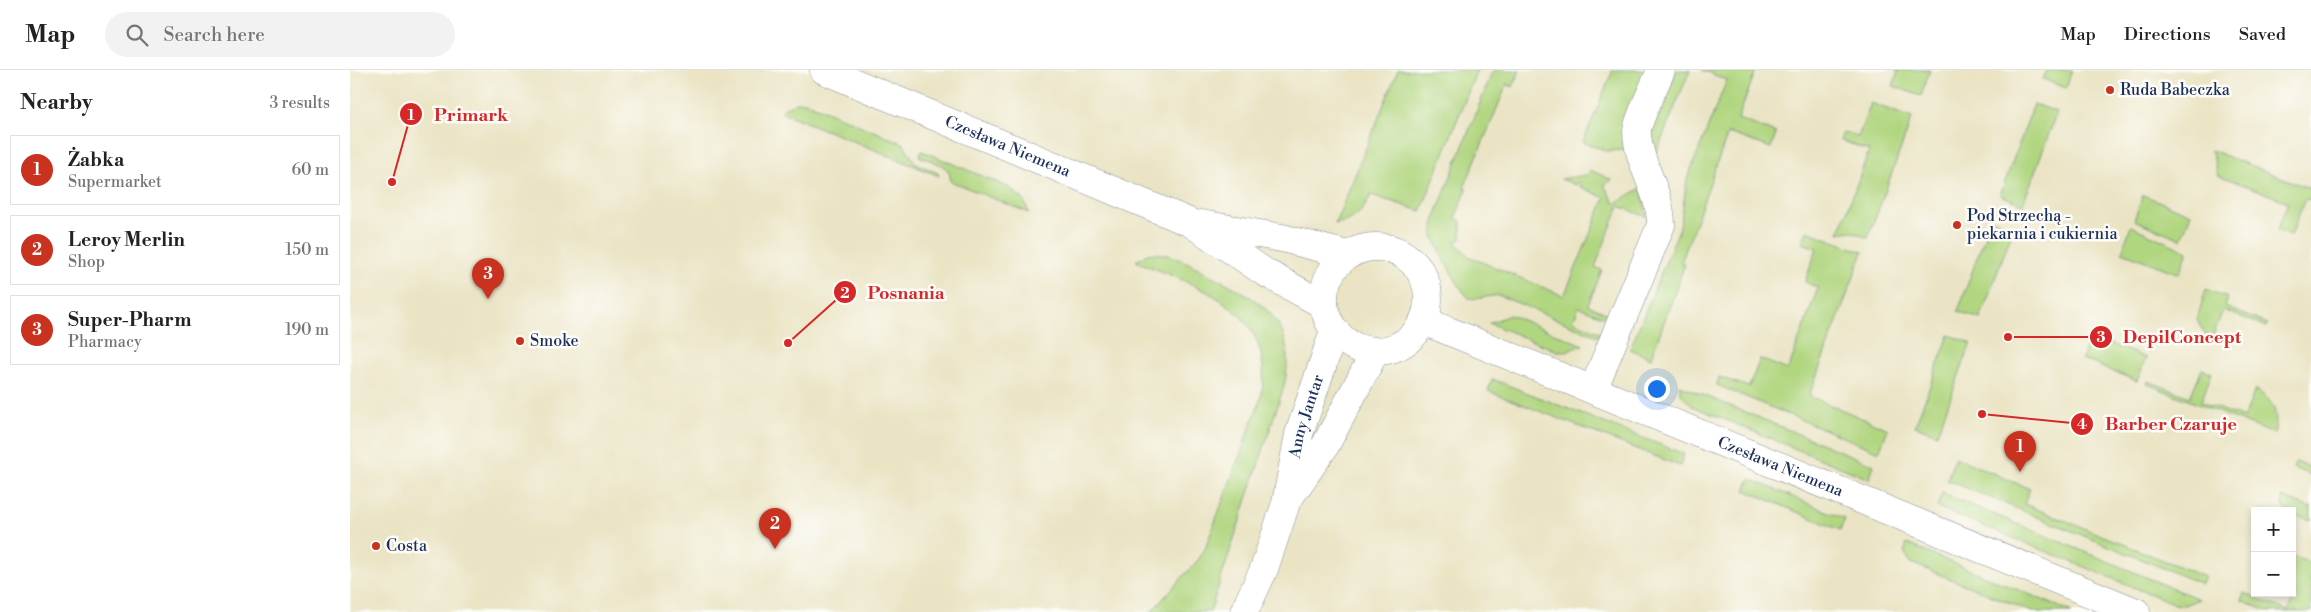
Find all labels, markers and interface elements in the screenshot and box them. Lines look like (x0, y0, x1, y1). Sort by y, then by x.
search box (105, 12, 455, 57)
text: Map (25, 20, 75, 50)
icon: search (123, 21, 151, 49)
text: Search here (163, 23, 265, 47)
text: Map (2060, 23, 2096, 46)
text: Directions (2124, 23, 2211, 46)
text: Saved (2239, 23, 2286, 46)
place label: Ruda Babeczka (2120, 80, 2231, 100)
marker: Ruda Babeczka (2104, 84, 2116, 96)
text: Nearby (20, 90, 93, 116)
text: 3 results (269, 93, 330, 113)
callout: Primark (399, 98, 518, 131)
text: Primark (434, 104, 509, 127)
text: 1 (407, 106, 415, 125)
street label: Czesława Niemena (942, 112, 1074, 182)
text: Żabka (68, 148, 124, 172)
text: 1 (33, 160, 41, 180)
text: 60 m (291, 160, 329, 180)
text: Supermarket (68, 172, 162, 192)
place label: Pod Strzechą - piekarnia i cukiernia (1967, 206, 2118, 244)
marker: Pod Strzechą - piekarnia i cukiernia (1951, 219, 1963, 231)
text: Leroy Merlin (68, 228, 185, 252)
text: 2 (32, 240, 42, 260)
text: 150 m (285, 240, 329, 260)
text: Shop (68, 252, 105, 272)
pin: 3 (472, 258, 504, 299)
callout: Posnania (833, 276, 955, 309)
text: Posnania (867, 282, 945, 305)
text: 2 (840, 284, 850, 303)
text: Super-Pharm (68, 308, 191, 332)
text: 3 (32, 320, 42, 340)
text: 190 m (285, 320, 329, 340)
callout: DepilConcept (2088, 320, 2251, 353)
text: DepilConcept (2123, 326, 2242, 349)
text: 3 (2096, 328, 2106, 347)
place label: Smoke (530, 331, 579, 351)
text: Pharmacy (68, 332, 142, 352)
marker: Smoke (514, 335, 526, 347)
street label: Anny Jantar (1284, 372, 1328, 461)
your location (1644, 376, 1670, 402)
callout: Barber Czaruje (2070, 407, 2247, 440)
text: Barber Czaruje (2105, 413, 2237, 436)
text: 4 (2077, 415, 2087, 434)
pin: 1 (2004, 431, 2036, 472)
street label: Czesława Niemena (1715, 432, 1847, 502)
map controls (2251, 507, 2296, 597)
button: + (2251, 507, 2296, 552)
pin: 2 (759, 508, 791, 549)
place label: Costa (386, 536, 428, 556)
marker: Costa (370, 540, 382, 552)
button: − (2251, 552, 2296, 597)

